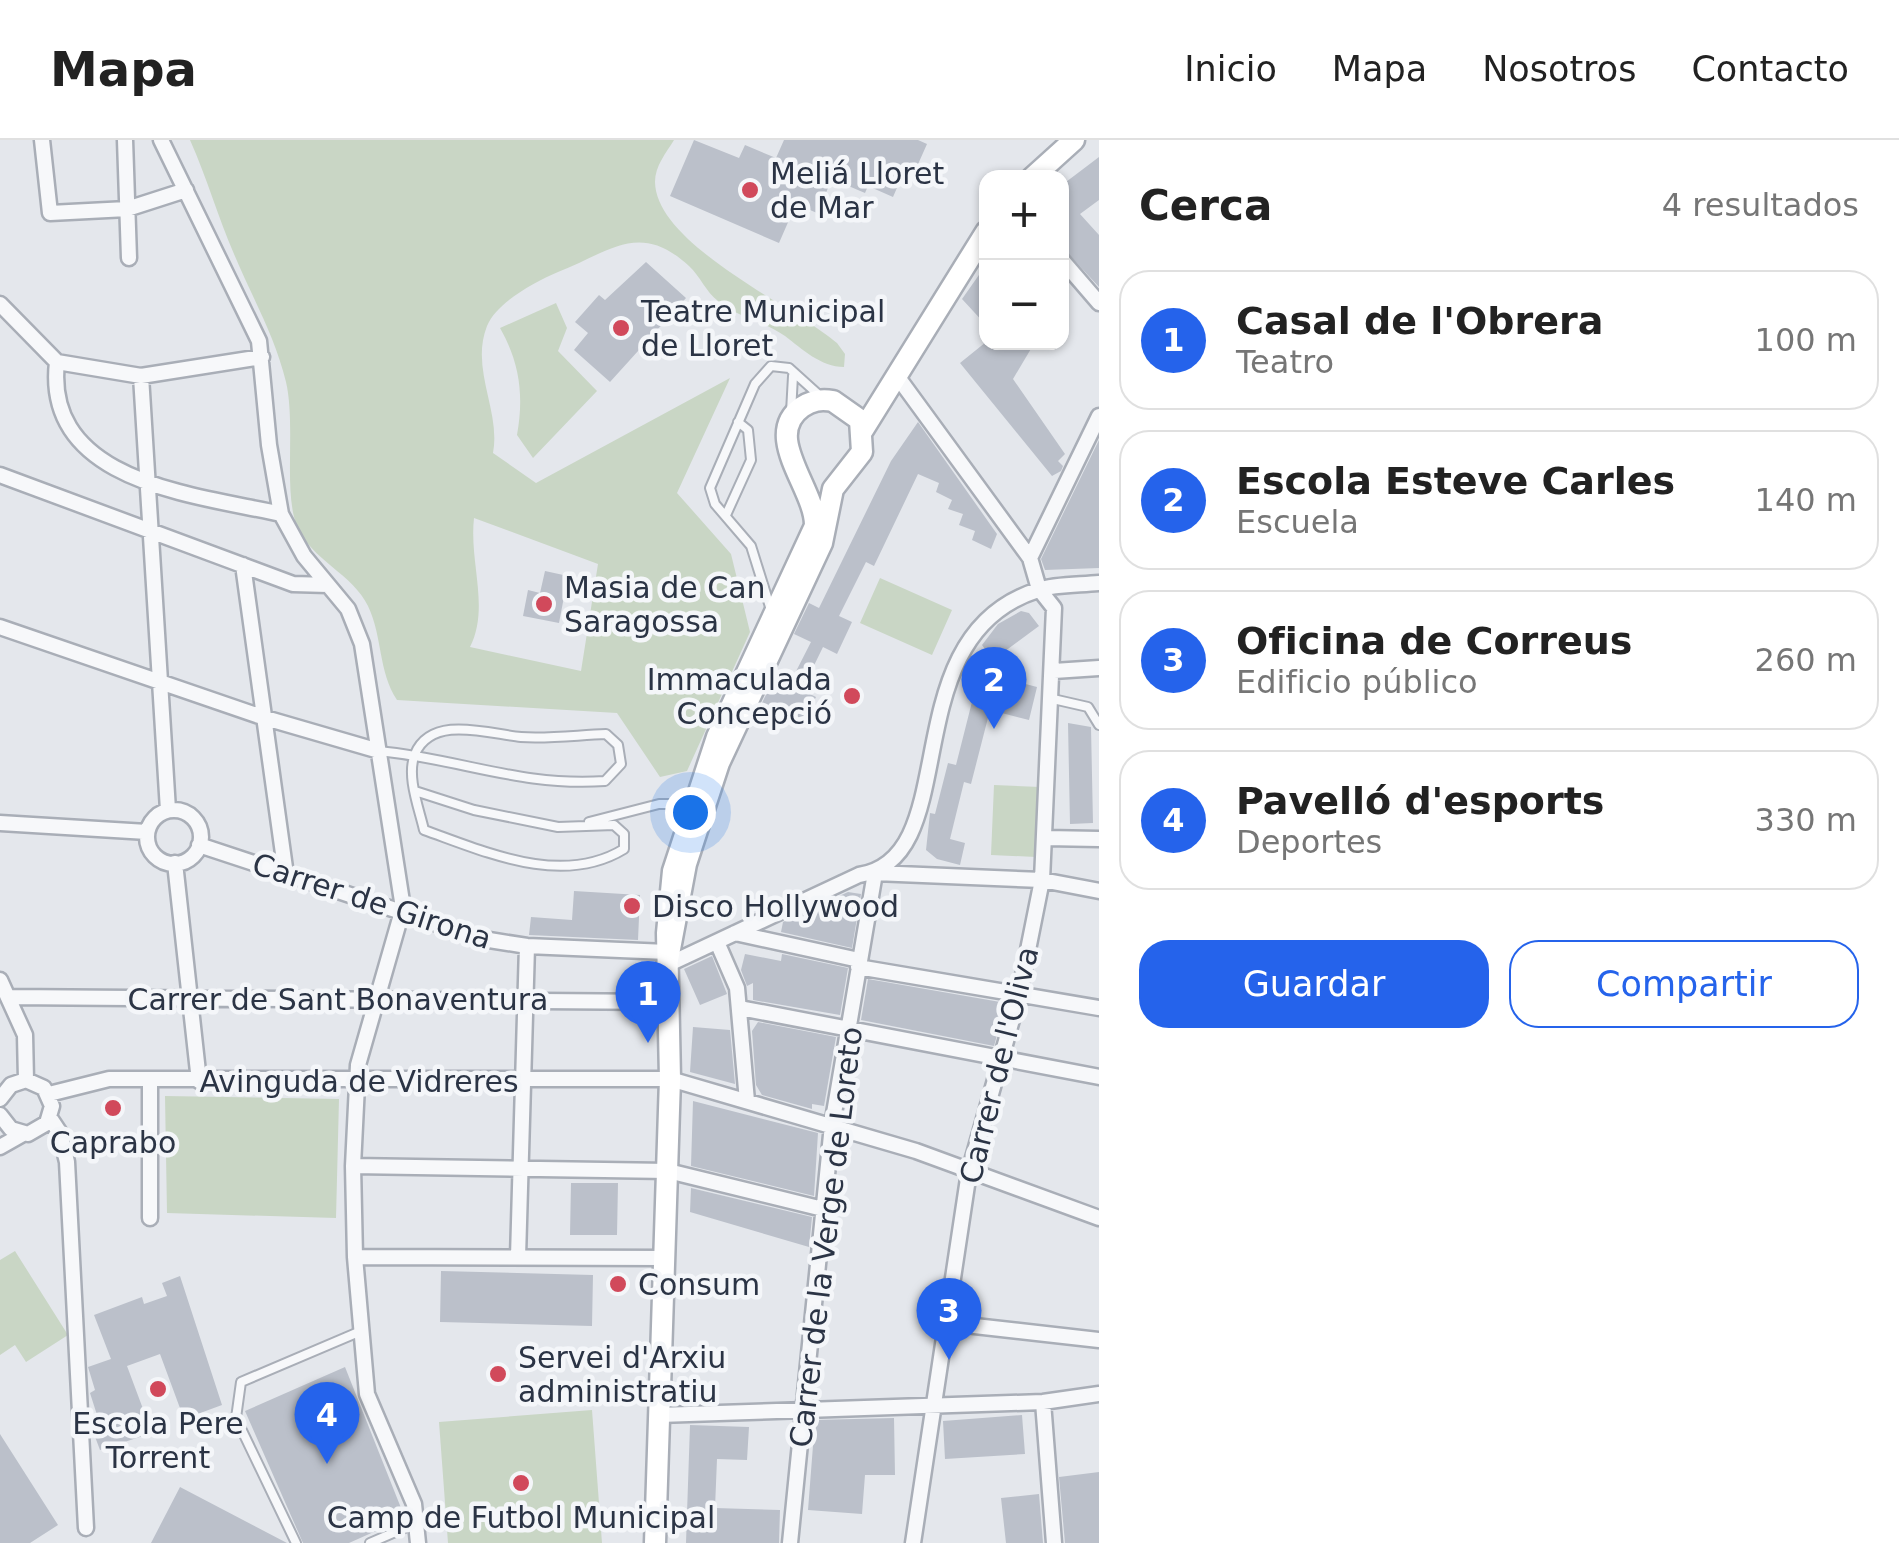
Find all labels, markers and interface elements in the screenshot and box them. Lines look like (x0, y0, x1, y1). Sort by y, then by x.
text: Mapa (50, 41, 197, 97)
text: Inicio (1184, 49, 1277, 89)
text: Mapa (1332, 49, 1427, 89)
text: Nosotros (1482, 49, 1636, 89)
text: Contacto (1691, 49, 1849, 89)
place label: Meliá Lloret de Mar (770, 156, 944, 225)
map controls (979, 170, 1069, 350)
button: + (979, 170, 1069, 260)
marker: Meliá Lloret de Mar (739, 179, 761, 201)
text: Cerca (1139, 181, 1272, 230)
text: 4 resultados (1662, 186, 1859, 224)
button: − (979, 260, 1069, 350)
place label: Teatre Municipal de Lloret (640, 294, 885, 363)
text: Casal de l'Obrera (1236, 299, 1603, 343)
marker: Teatre Municipal de Lloret (610, 317, 632, 339)
text: 1 (1162, 321, 1185, 359)
text: 100 m (1755, 321, 1857, 359)
text: Teatro (1236, 343, 1334, 381)
text: Escola Esteve Carles (1236, 459, 1675, 503)
text: 2 (1162, 481, 1185, 519)
text: 140 m (1755, 481, 1857, 519)
text: Escuela (1236, 503, 1359, 541)
place label: Masia de Can Saragossa (564, 570, 766, 639)
marker: Masia de Can Saragossa (533, 593, 555, 615)
text: Oficina de Correus (1236, 619, 1632, 663)
text: 3 (1162, 641, 1185, 679)
text: 260 m (1755, 641, 1857, 679)
pin: 2 (962, 646, 1026, 729)
place label: Immaculada Concepció (647, 662, 832, 731)
text: Edificio público (1236, 663, 1478, 701)
marker: Immaculada Concepció (841, 685, 863, 707)
text: Pavelló d'esports (1236, 779, 1604, 823)
your location (665, 787, 716, 838)
text: 4 (1162, 801, 1185, 839)
text: 330 m (1755, 801, 1857, 839)
text: Deportes (1236, 823, 1382, 861)
street label: Carrer de Girona (248, 846, 496, 956)
place label: Disco Hollywood (652, 889, 899, 924)
marker: Disco Hollywood (621, 895, 643, 917)
button: Guardar (1139, 940, 1489, 1028)
button: Compartir (1509, 940, 1859, 1028)
street label: Carrer de l'Oliva (953, 943, 1045, 1187)
pin: 1 (616, 960, 680, 1043)
street label: Carrer de Sant Bonaventura (128, 982, 548, 1017)
street label: Carrer de la Verge de Loreto (783, 1025, 869, 1449)
street label: Avinguda de Vidreres (199, 1064, 519, 1099)
marker: Caprabo (102, 1097, 124, 1119)
place label: Caprabo (50, 1125, 176, 1160)
place label: Consum (638, 1267, 760, 1302)
marker: Consum (607, 1273, 629, 1295)
pin: 3 (916, 1278, 982, 1360)
place label: Servei d'Arxiu administratiu (518, 1340, 726, 1409)
marker: Servei d'Arxiu administratiu (487, 1363, 509, 1385)
marker: Escola Pere Torrent (147, 1378, 169, 1400)
pin: 4 (294, 1382, 360, 1464)
place label: Escola Pere Torrent (72, 1406, 244, 1475)
marker: Camp de Futbol Municipal (510, 1472, 532, 1494)
place label: Camp de Futbol Municipal (327, 1500, 715, 1535)

